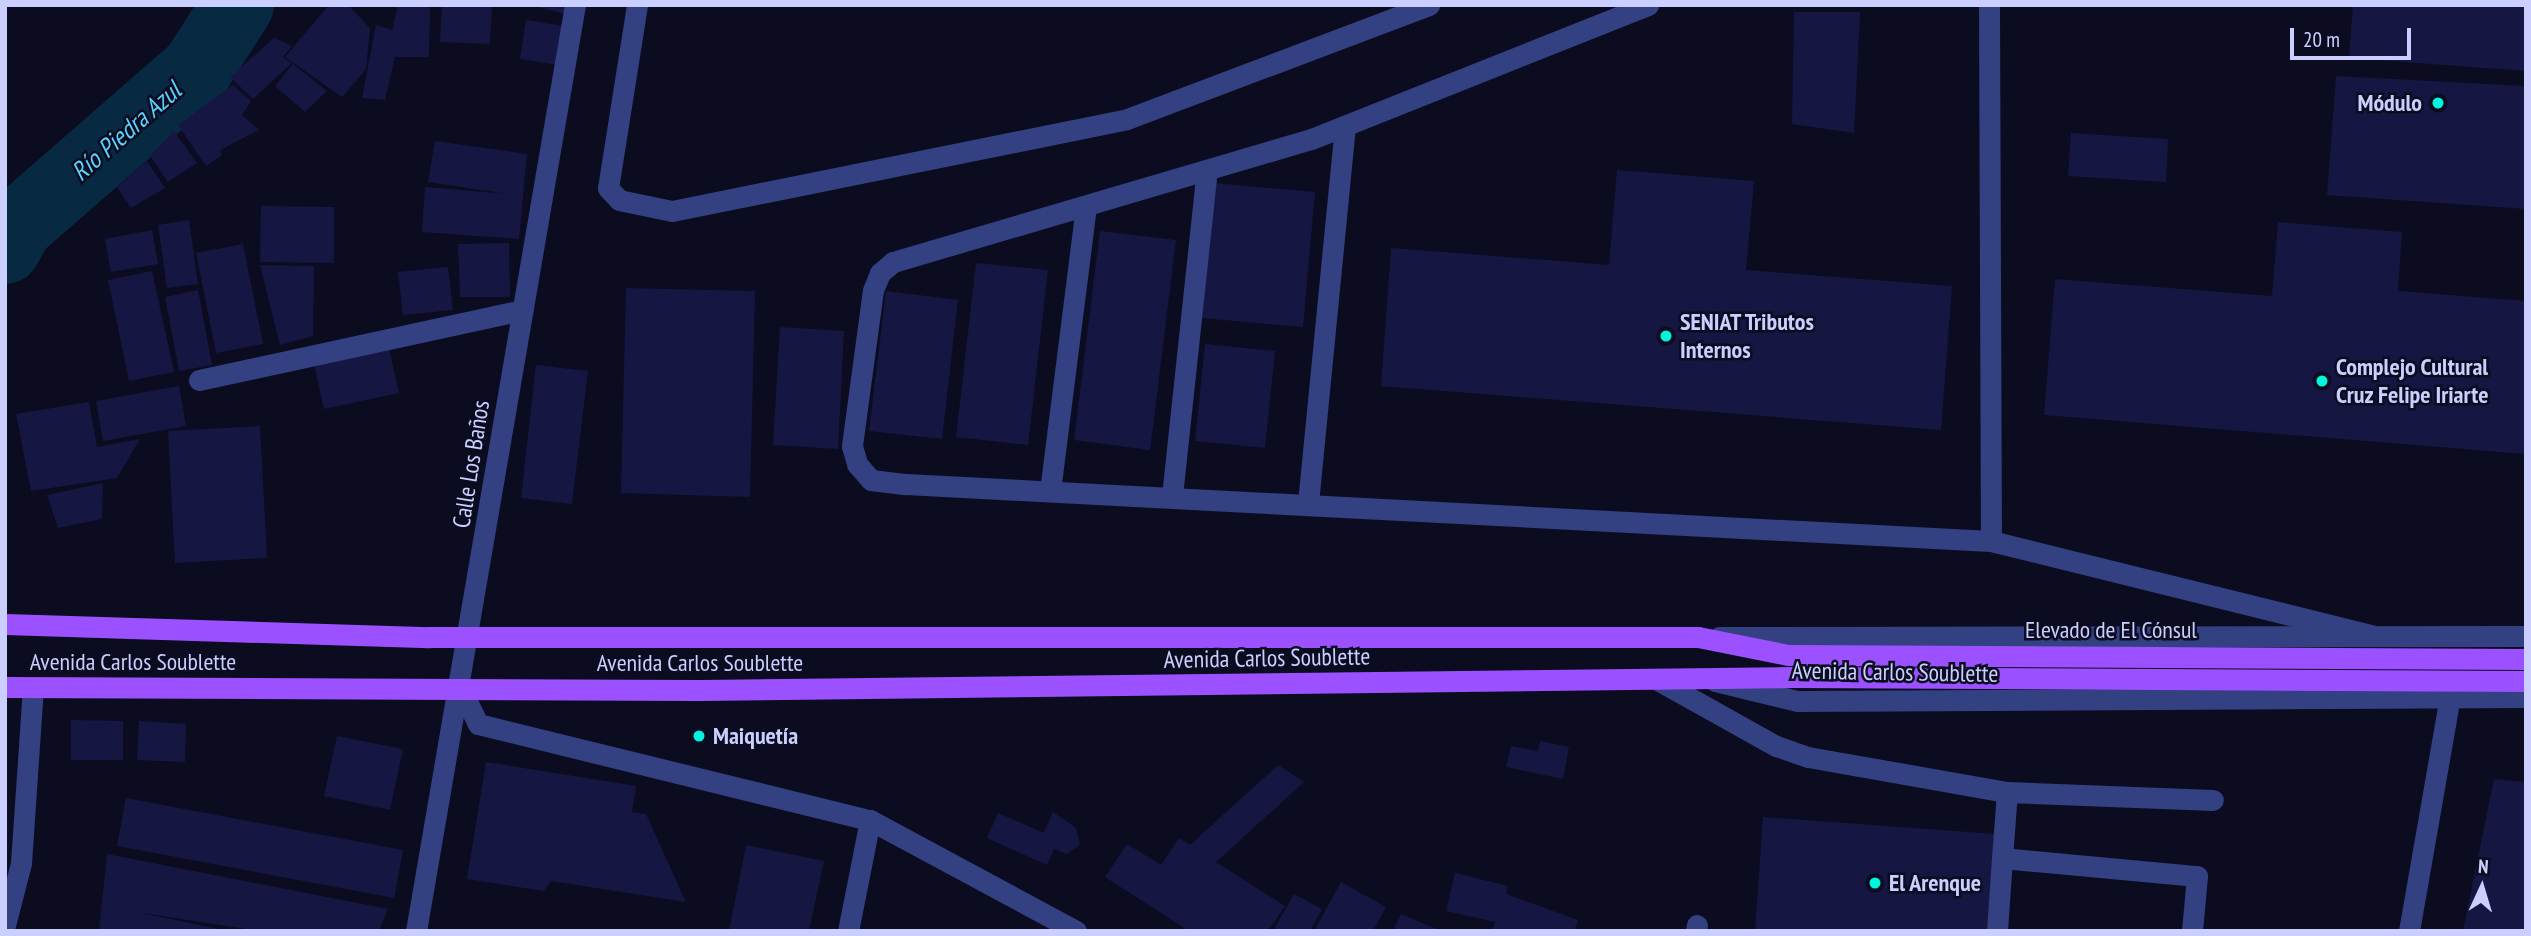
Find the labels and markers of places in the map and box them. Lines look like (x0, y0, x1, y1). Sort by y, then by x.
place label: Módulo (2357, 89, 2422, 117)
marker: Módulo (2428, 93, 2448, 113)
place label: SENIAT Tributos Internos (1680, 308, 1815, 364)
marker: SENIAT Tributos Internos (1658, 328, 1674, 344)
place label: Complejo Cultural Cruz Felipe Iriarte (2336, 353, 2489, 409)
marker: Complejo Cultural Cruz Felipe Iriarte (2314, 373, 2330, 389)
place label: Maiquetía (713, 722, 798, 750)
marker: Maiquetía (691, 728, 707, 744)
place label: El Arenque (1889, 869, 1982, 897)
marker: El Arenque (1867, 875, 1883, 891)

